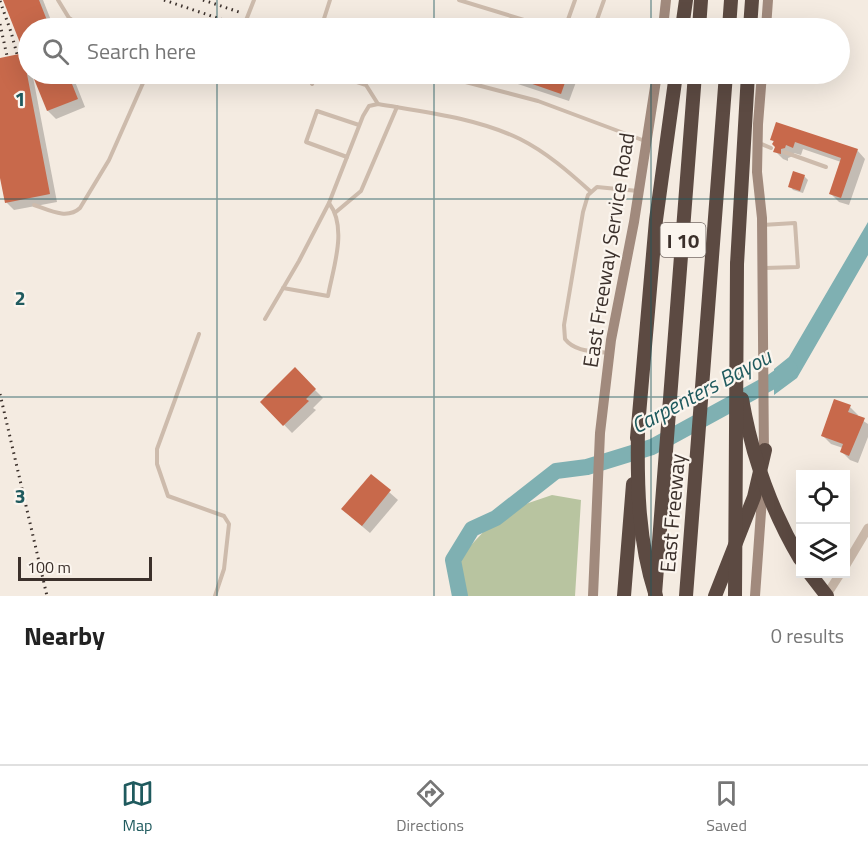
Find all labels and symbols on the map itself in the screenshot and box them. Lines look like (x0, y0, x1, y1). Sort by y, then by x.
text: 1 (14, 83, 26, 114)
street label: East Freeway Service Road (574, 130, 642, 370)
road number: I 10 (660, 223, 706, 257)
text: 2 (14, 282, 26, 313)
water label: Carpenters Bayou (625, 339, 779, 442)
street label: East Freeway (651, 452, 693, 574)
text: 3 (14, 480, 26, 511)
scale bar (18, 554, 152, 582)

